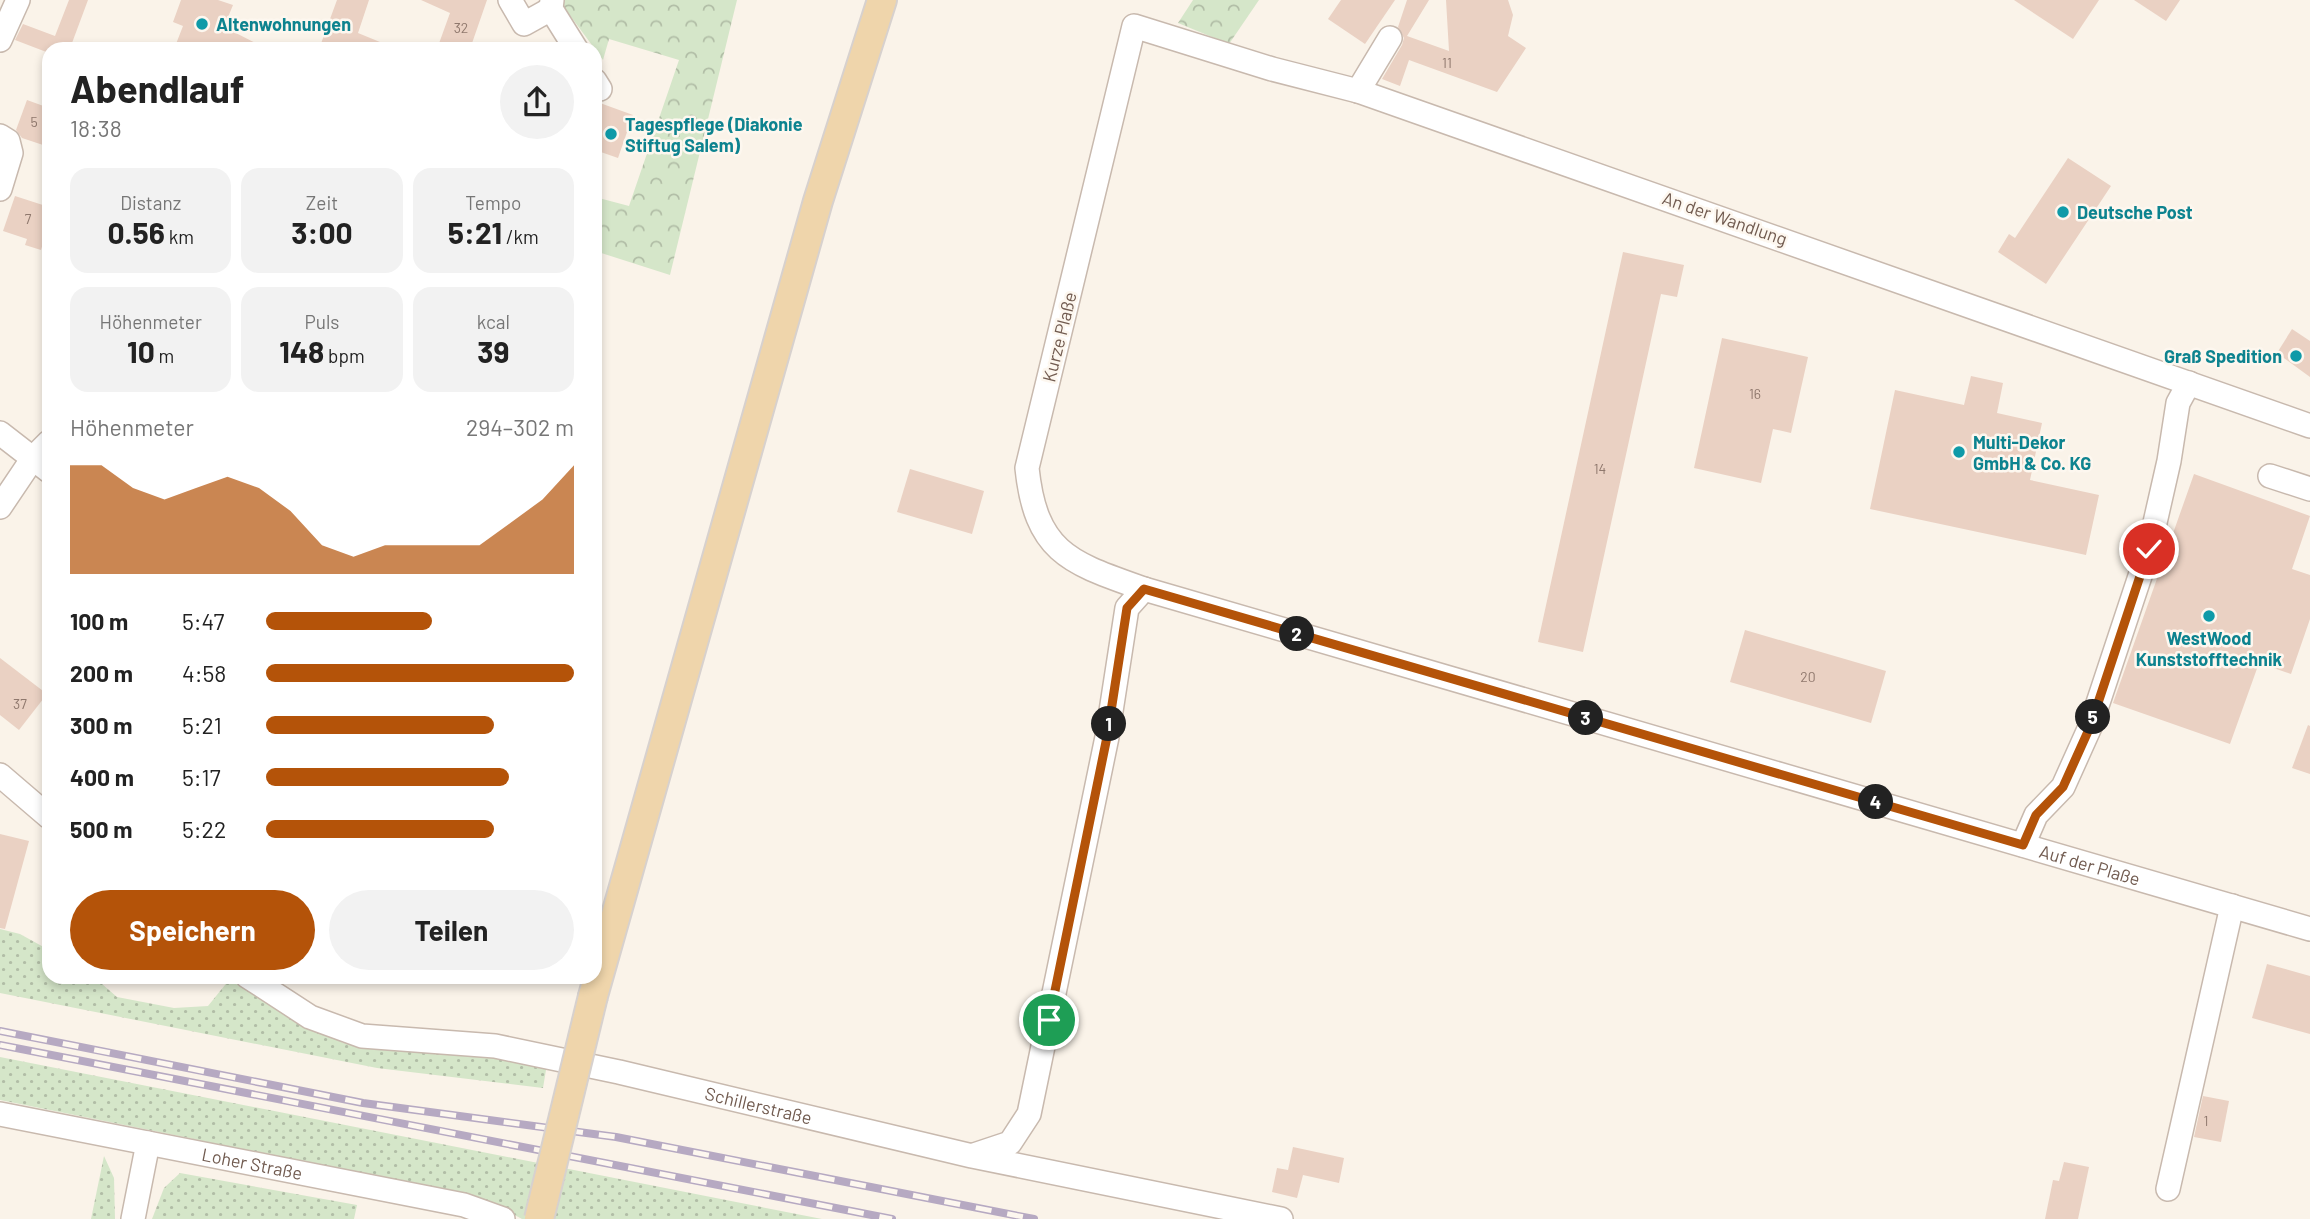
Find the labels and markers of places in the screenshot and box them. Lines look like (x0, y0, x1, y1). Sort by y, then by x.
place label: Altenwohnungen (216, 13, 351, 35)
marker: Altenwohnungen (194, 16, 210, 32)
place label: Tagespflege (Diakonie Stiftug Salem) (625, 113, 803, 156)
marker: Tagespflege (Diakonie Stiftug Salem) (603, 126, 619, 142)
place label: Deutsche Post (2077, 201, 2193, 223)
marker: Deutsche Post (2055, 204, 2071, 220)
place label: Graß Spedition (2164, 345, 2282, 367)
marker: Graß Spedition (2288, 348, 2304, 364)
place label: Multi-Dekor GmbH & Co. KG (1973, 431, 2091, 474)
marker: Multi-Dekor GmbH & Co. KG (1951, 444, 1967, 460)
pin (2119, 519, 2179, 579)
marker: WestWood Kunststofftechnik (2201, 608, 2217, 624)
pin: 2 (1280, 616, 1314, 652)
place label: WestWood Kunststofftechnik (2136, 627, 2283, 670)
pin: 3 (1568, 700, 1604, 736)
pin: 5 (2076, 700, 2110, 734)
pin: 1 (1092, 706, 1126, 742)
pin: 4 (1858, 784, 1894, 820)
pin (1019, 990, 1079, 1050)

